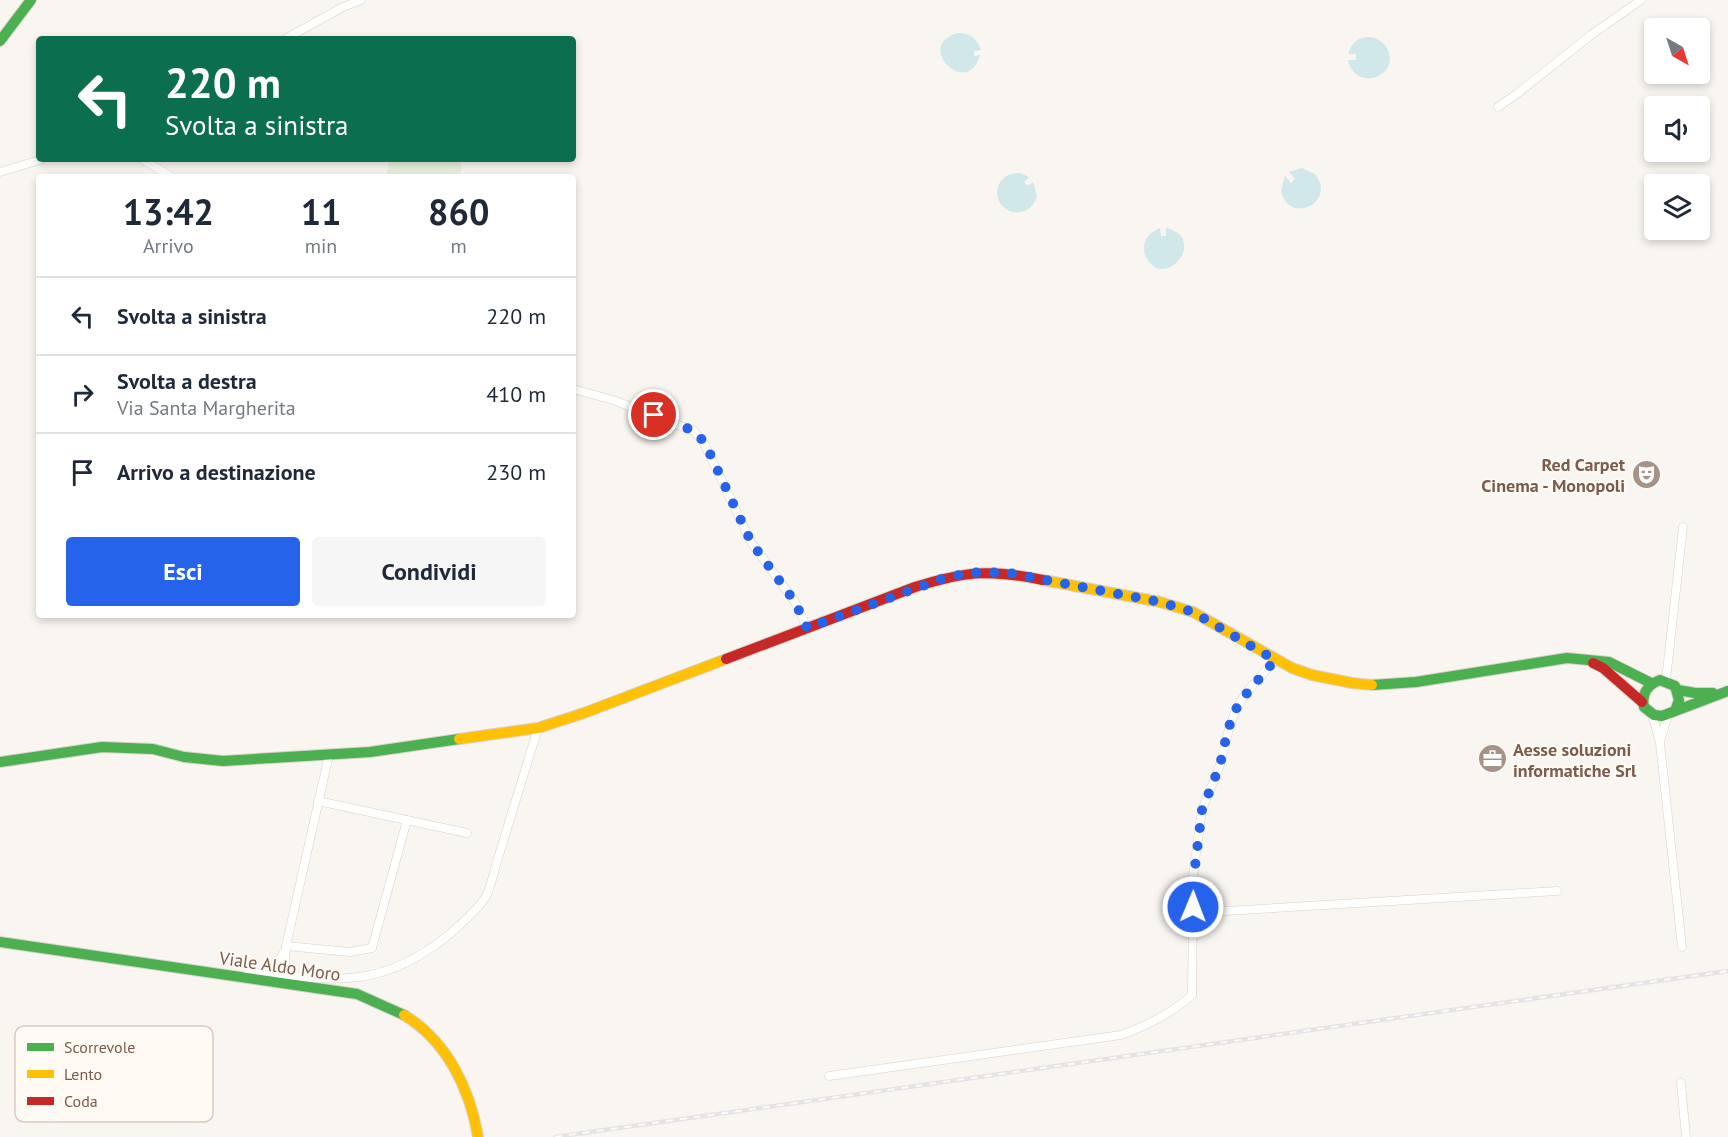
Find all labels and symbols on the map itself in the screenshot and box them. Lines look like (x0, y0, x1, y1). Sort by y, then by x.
north arrow (1644, 18, 1710, 84)
pin (628, 389, 679, 440)
place label: Red Carpet Cinema - Monopoli (1481, 453, 1626, 497)
theatre icon: Red Carpet Cinema - Monopoli (1630, 458, 1662, 490)
place label: Aesse soluzioni informatiche Srl (1513, 738, 1637, 782)
office icon: Aesse soluzioni informatiche Srl (1476, 743, 1508, 775)
position arrow (1161, 875, 1225, 939)
street label: Viale Aldo Moro (217, 946, 342, 986)
legend (15, 1026, 213, 1122)
text: Scorrevole (64, 1037, 136, 1057)
text: Lento (64, 1064, 102, 1084)
text: Coda (64, 1091, 98, 1111)

